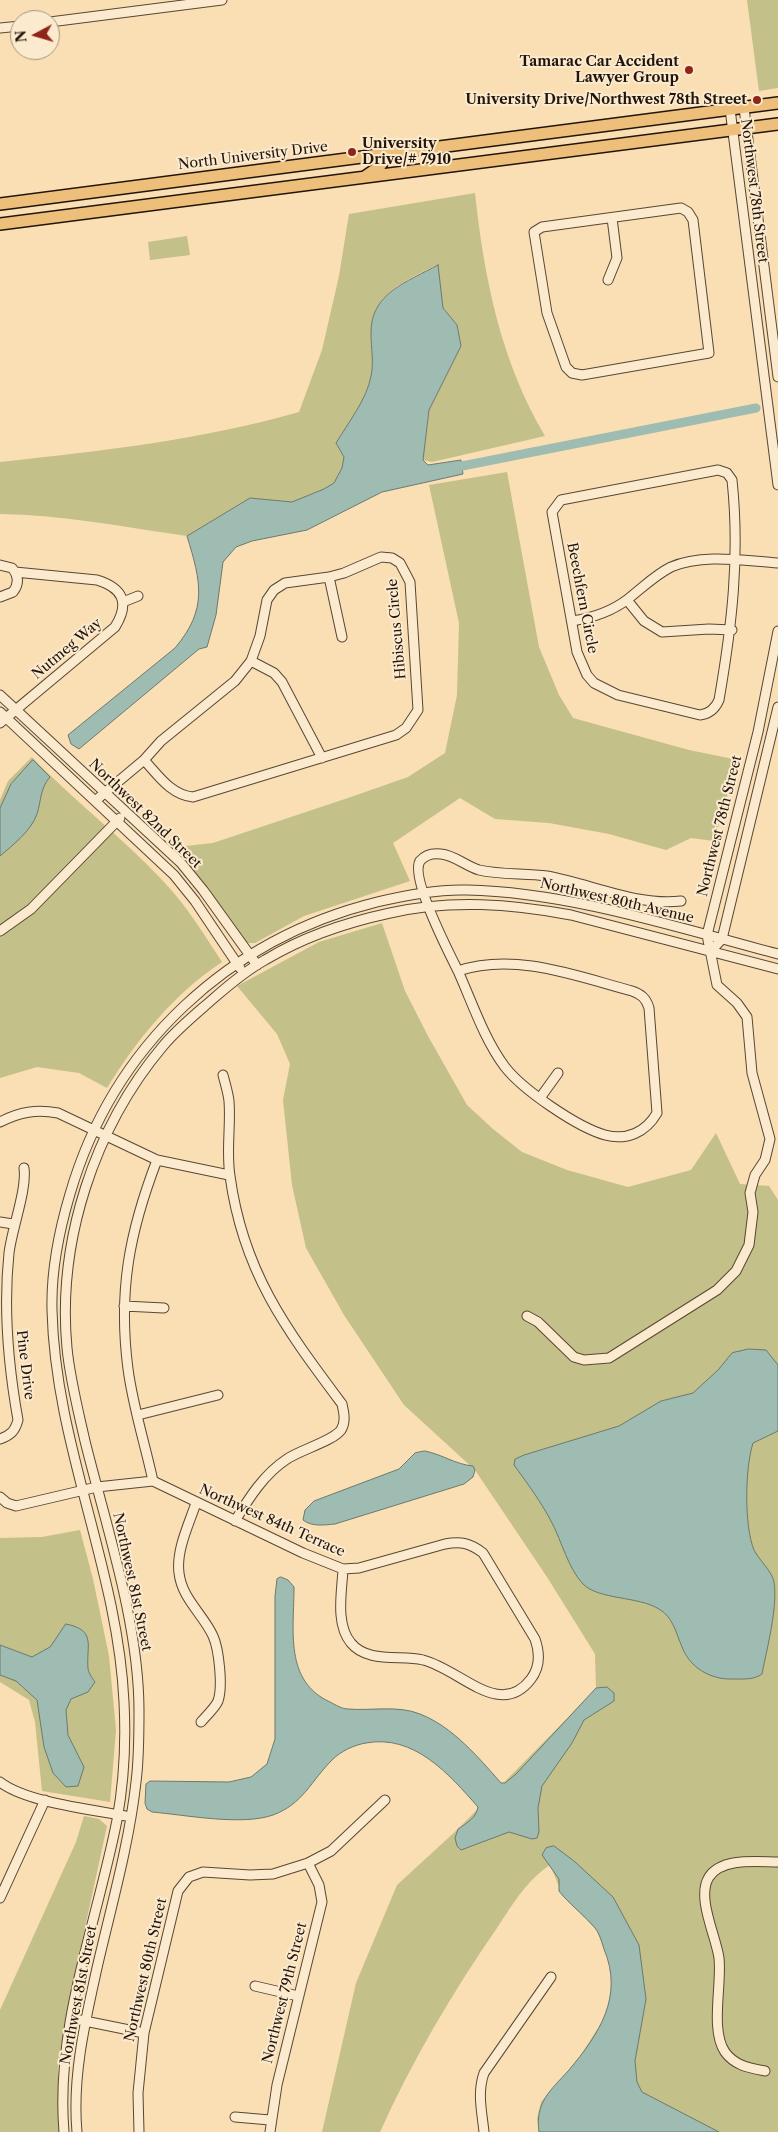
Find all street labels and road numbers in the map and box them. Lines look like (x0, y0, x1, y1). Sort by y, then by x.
street label: Northwest 78th Street (737, 118, 771, 264)
street label: North University Drive (177, 138, 329, 174)
street label: Beechfern Circle (563, 541, 601, 655)
street label: Hibiscus Circle (384, 578, 410, 680)
street label: Nutmeg Way (29, 615, 105, 683)
street label: Northwest 78th Street (694, 754, 746, 898)
street label: Northwest 82nd Street (85, 756, 205, 872)
street label: Northwest 80th Avenue (539, 875, 695, 927)
street label: Pine Drive (12, 1329, 38, 1401)
street label: Northwest 84th Terrace (196, 1481, 348, 1561)
street label: Northwest 81st Street (109, 1511, 155, 1653)
street label: Northwest 80th Street (121, 1896, 171, 2044)
street label: Northwest 79th Street (259, 1921, 311, 2065)
street label: Northwest 81st Street (57, 1924, 101, 2066)

